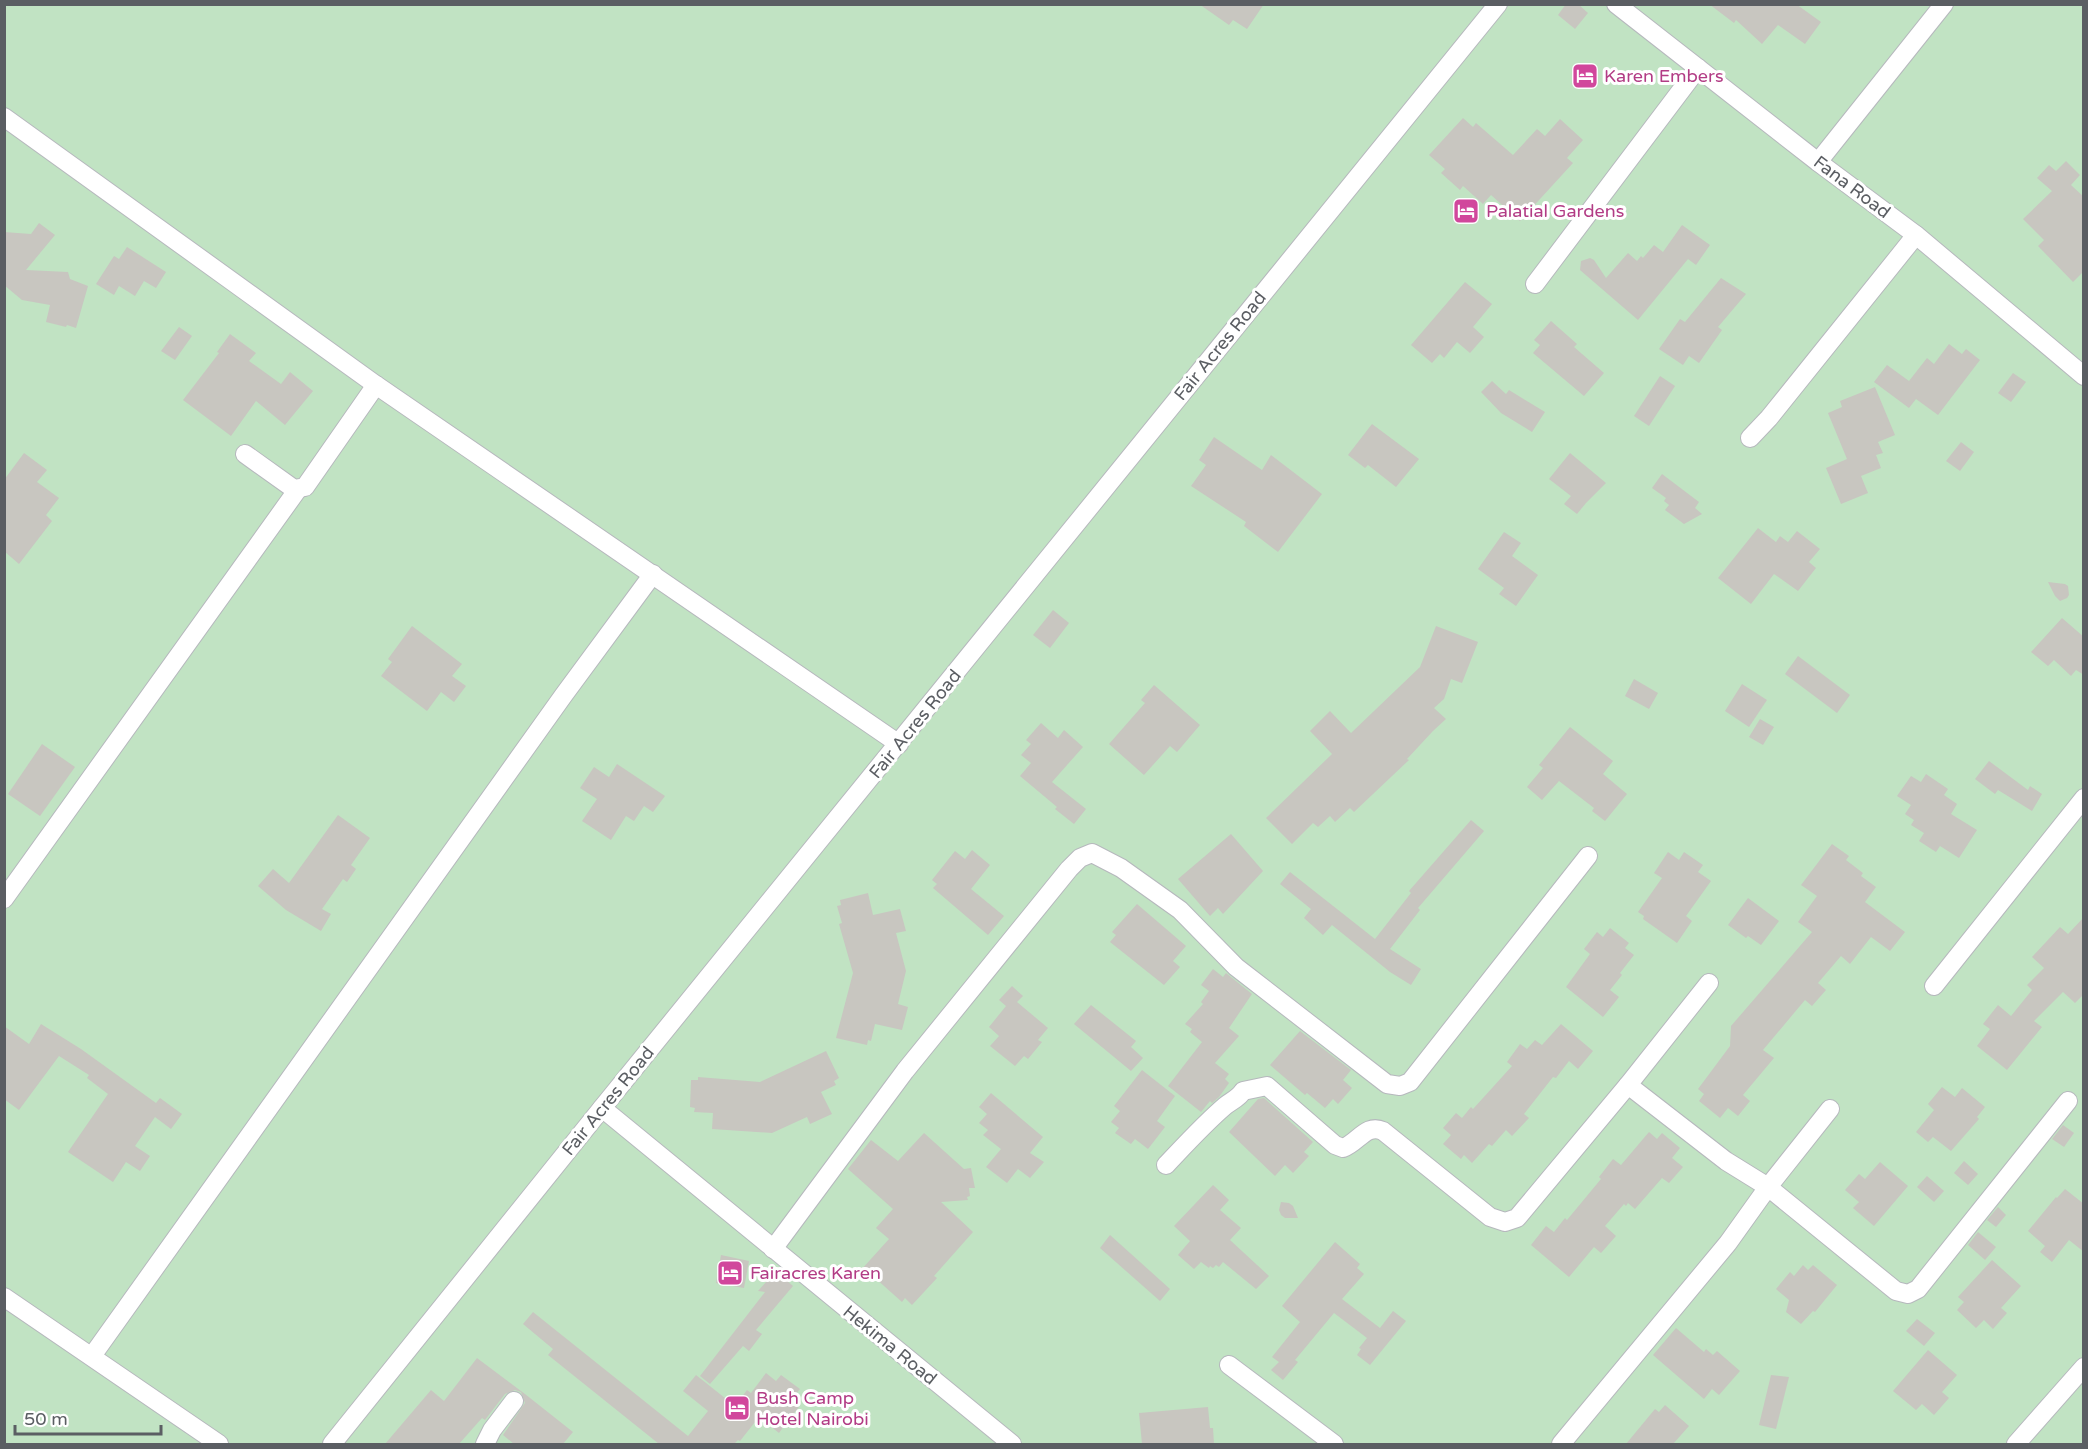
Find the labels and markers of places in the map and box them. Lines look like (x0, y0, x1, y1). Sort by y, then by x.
hotel icon: Karen Embers (1570, 61, 1600, 91)
place label: Karen Embers (1604, 65, 1724, 87)
hotel icon: Palatial Gardens (1451, 196, 1481, 226)
place label: Palatial Gardens (1486, 200, 1624, 222)
hotel icon: Fairacres Karen (715, 1258, 745, 1288)
place label: Fairacres Karen (750, 1262, 881, 1284)
place label: Bush Camp Hotel Nairobi (756, 1387, 869, 1430)
hotel icon: Bush Camp Hotel Nairobi (722, 1393, 752, 1423)

